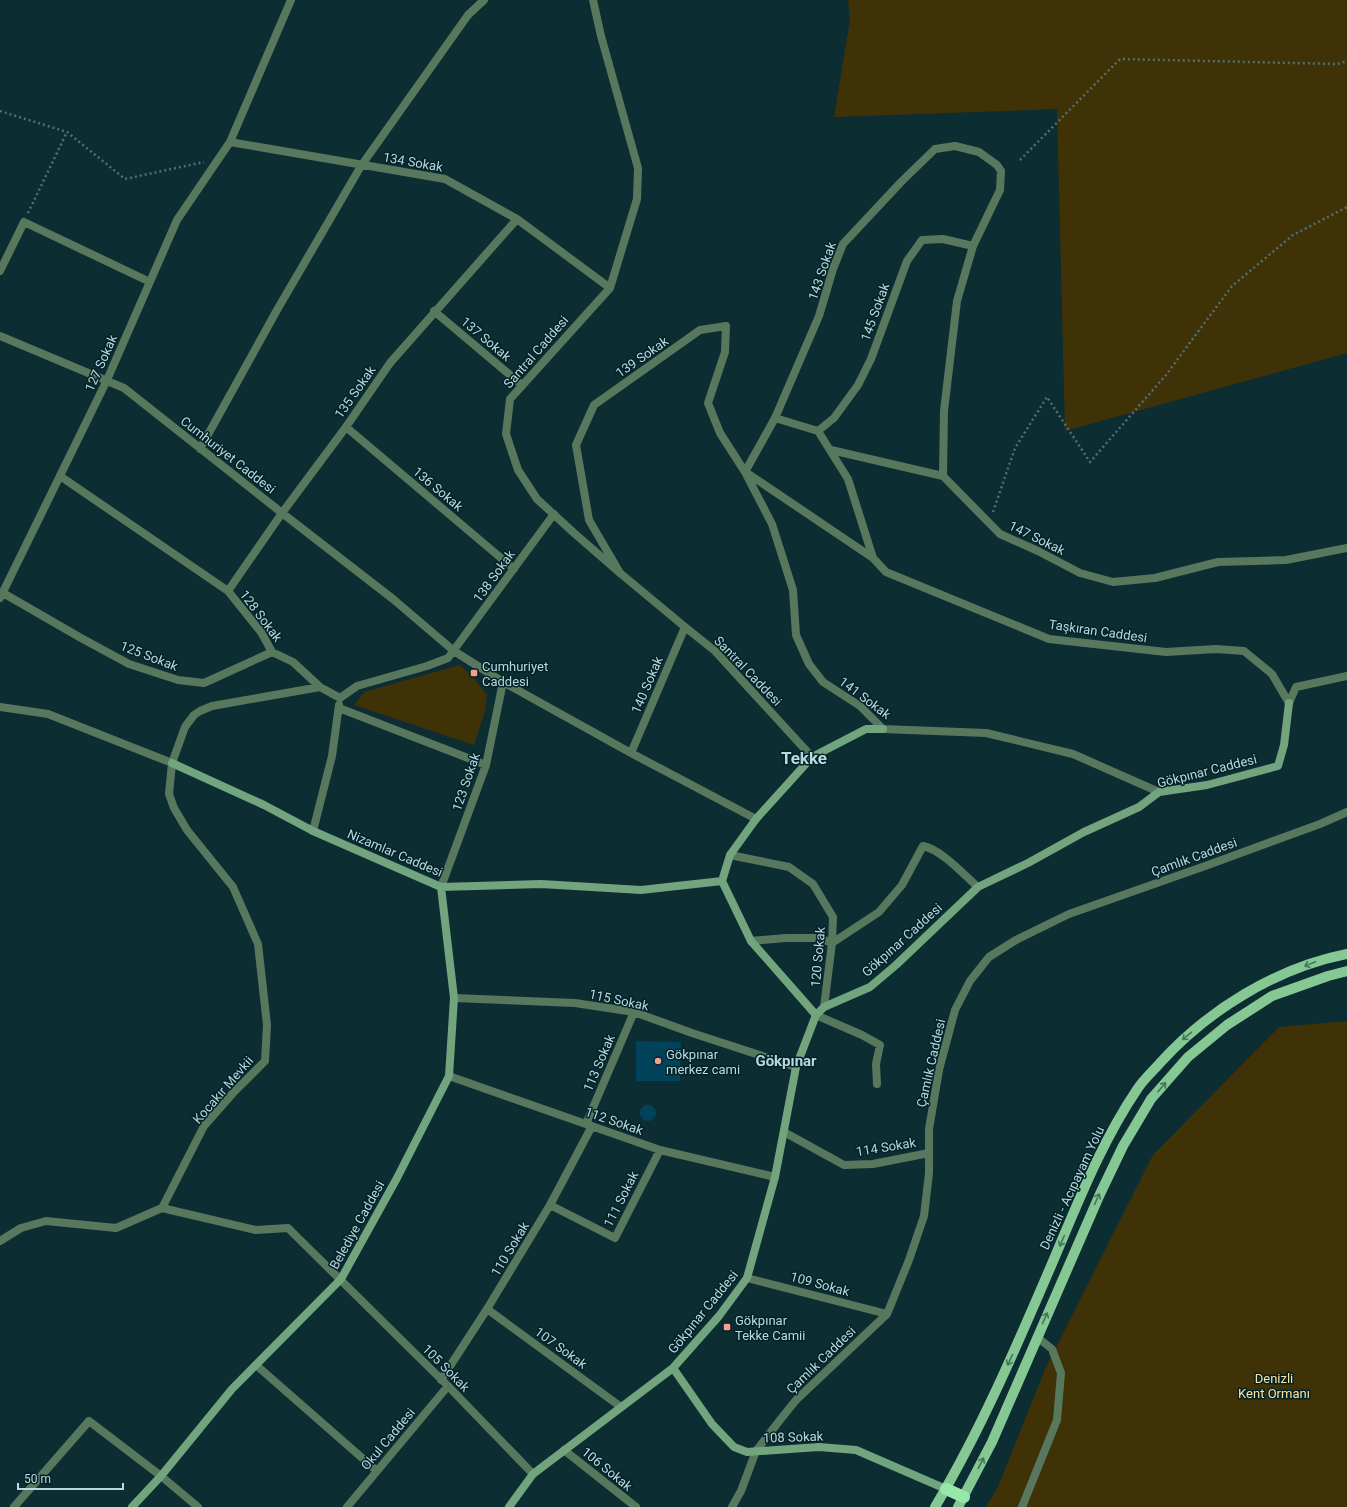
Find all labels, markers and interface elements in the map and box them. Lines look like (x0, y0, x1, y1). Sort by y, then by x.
street label: 134 Sokak (382, 149, 445, 175)
street label: 143 Sokak (805, 240, 839, 302)
street label: 145 Sokak (858, 281, 893, 343)
street label: Santral Caddesi (501, 313, 571, 391)
street label: 137 Sokak (458, 314, 514, 364)
street label: 127 Sokak (82, 332, 120, 394)
street label: 139 Sokak (613, 333, 671, 381)
street label: 135 Sokak (331, 363, 379, 421)
street label: Cumhuriyet Caddesi (178, 413, 278, 497)
street label: 136 Sokak (410, 464, 466, 514)
street label: 147 Sokak (1007, 518, 1068, 558)
street label: 138 Sokak (470, 547, 518, 605)
street label: 128 Sokak (237, 587, 285, 645)
street label: Taşkıran Caddesi (1048, 617, 1148, 645)
street label: Santral Caddesi (711, 633, 785, 709)
street label: 125 Sokak (118, 638, 180, 674)
street label: 140 Sokak (628, 654, 666, 716)
place label: Cumhuriyet Caddesi (482, 659, 548, 689)
marker: Cumhuriyet Caddesi (469, 668, 479, 678)
street label: 141 Sokak (836, 674, 894, 722)
district label: Tekke (781, 748, 827, 768)
street label: 123 Sokak (449, 751, 483, 813)
street label: Gökpınar Caddesi (1156, 751, 1258, 791)
street label: Nizamlar Caddesi (345, 826, 445, 880)
street label: Çamlık Caddesi (1149, 835, 1239, 879)
street label: Gökpınar Caddesi (859, 900, 945, 980)
street label: 120 Sokak (808, 926, 828, 988)
one-way arrow (1304, 961, 1316, 969)
street label: 115 Sokak (588, 986, 651, 1014)
street label: Çamlık Caddesi (914, 1017, 948, 1109)
street label: 113 Sokak (580, 1032, 618, 1094)
one-way arrow (1181, 1032, 1192, 1041)
place label: Gökpınar merkez cami (666, 1047, 740, 1077)
district label: Gökpınar (755, 1052, 817, 1070)
street label: Kocakır Mevkii (190, 1053, 256, 1127)
marker: Gökpınar merkez cami (653, 1056, 663, 1066)
one-way arrow (1157, 1082, 1167, 1092)
street label: 112 Sokak (583, 1104, 645, 1138)
street label: Denizli - Acıpayam Yolu (1037, 1124, 1107, 1252)
street label: 114 Sokak (855, 1135, 917, 1159)
street label: 111 Sokak (601, 1168, 642, 1229)
street label: Belediye Caddesi (327, 1178, 387, 1272)
one-way arrow (1094, 1194, 1102, 1206)
street label: 110 Sokak (488, 1219, 532, 1279)
one-way arrow (1057, 1234, 1065, 1246)
street label: Gökpınar Caddesi (665, 1268, 741, 1356)
street label: 109 Sokak (789, 1269, 852, 1299)
place label: Gökpınar Tekke Camii (735, 1313, 805, 1343)
one-way arrow (1042, 1313, 1049, 1325)
marker: Gökpınar Tekke Camii (722, 1322, 732, 1332)
street label: Çamlık Caddesi (783, 1323, 859, 1397)
street label: 107 Sokak (532, 1324, 590, 1372)
street label: 105 Sokak (419, 1341, 473, 1395)
one-way arrow (1006, 1353, 1013, 1365)
park label: Denizli Kent Ormanı (1238, 1371, 1310, 1401)
street label: Okul Caddesi (358, 1405, 418, 1473)
street label: 108 Sokak (762, 1428, 824, 1446)
street label: 106 Sokak (579, 1444, 636, 1494)
one-way arrow (978, 1457, 985, 1469)
scale bar (18, 1465, 123, 1491)
text: 50 m (24, 1472, 51, 1486)

